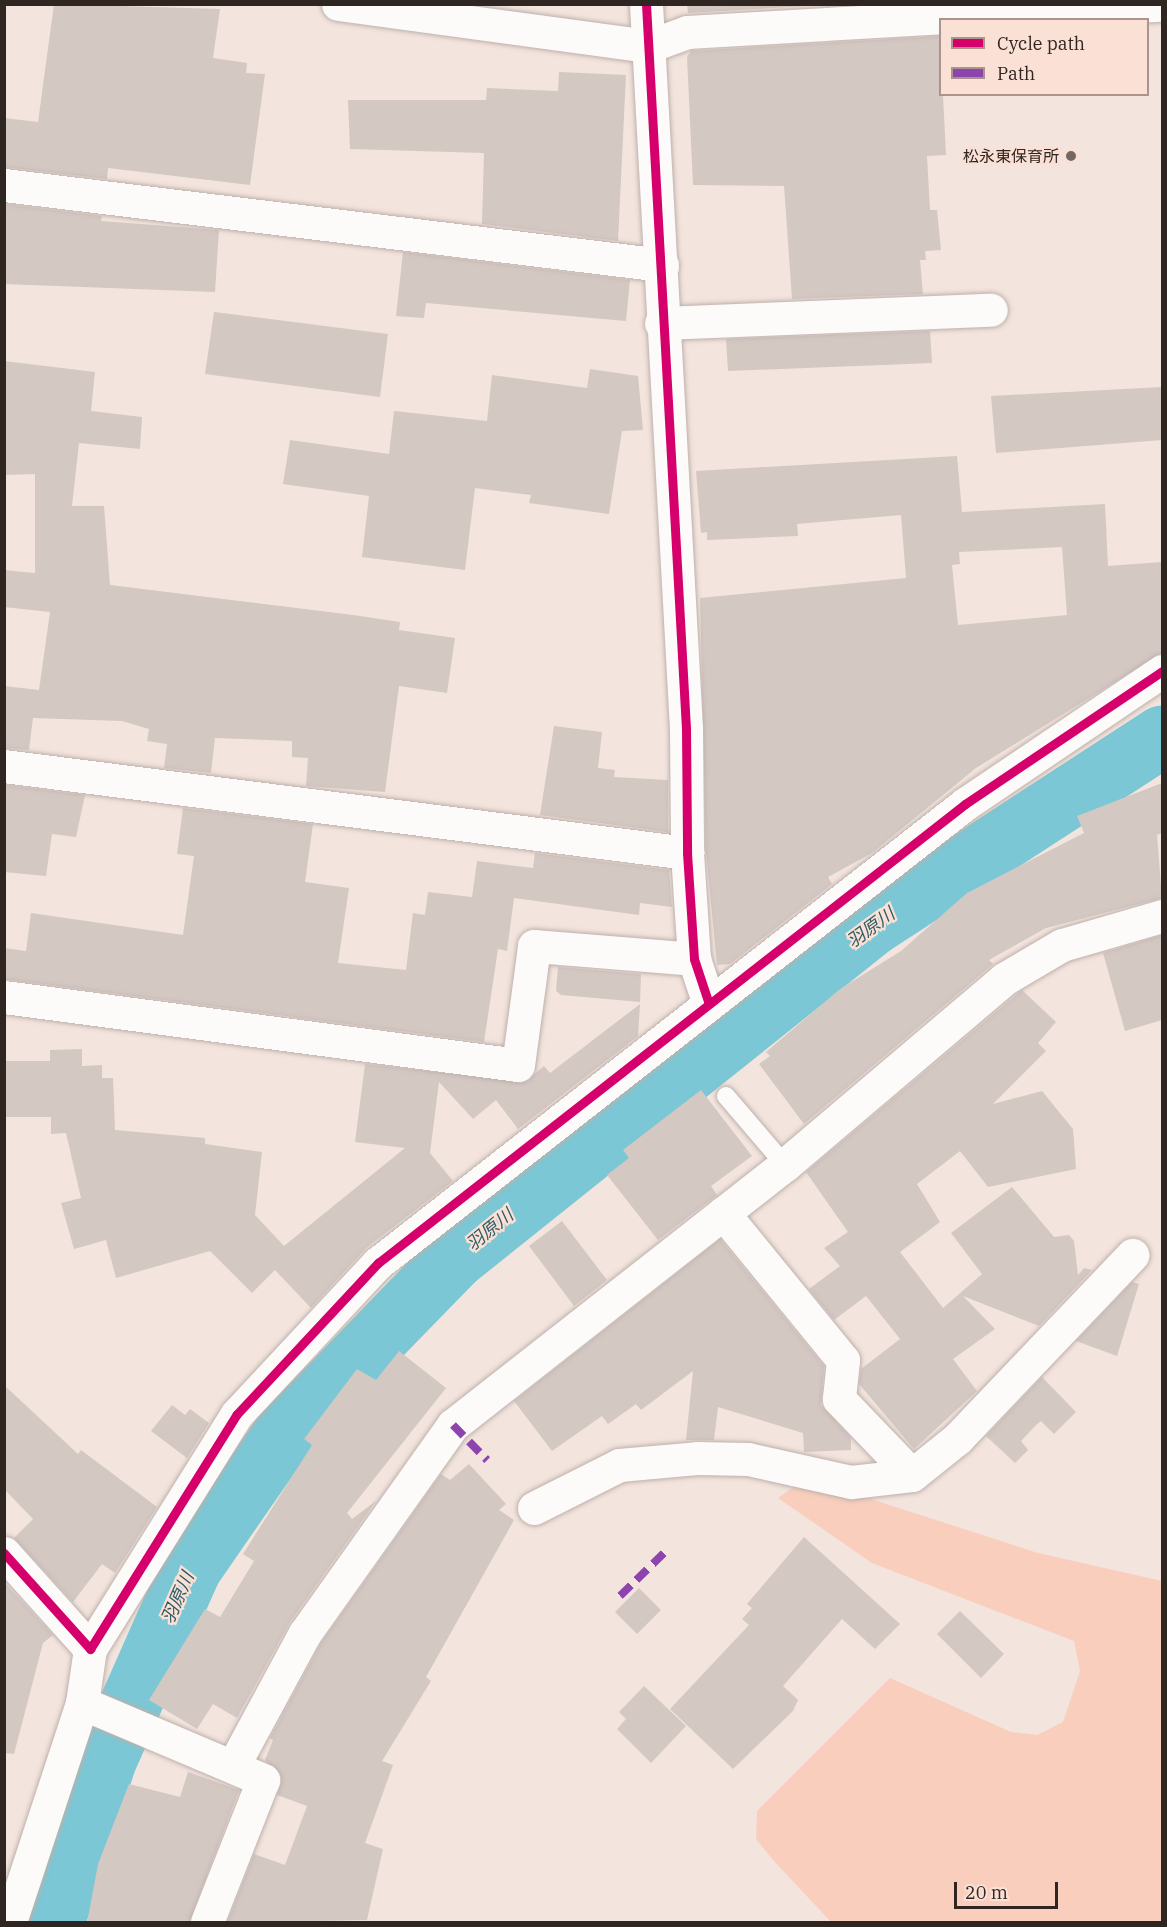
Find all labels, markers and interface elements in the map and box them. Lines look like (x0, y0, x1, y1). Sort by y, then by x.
legend (939, 18, 1149, 96)
text: Cycle path (997, 32, 1085, 55)
text: Path (997, 62, 1035, 85)
place label: 松永東保育所 (963, 146, 1059, 166)
marker: 松永東保育所 (1064, 149, 1078, 163)
water label: 羽原川 (843, 903, 899, 953)
water label: 羽原川 (462, 1205, 518, 1255)
water label: 羽原川 (157, 1569, 199, 1627)
scale bar (957, 1870, 1060, 1908)
text: 20 m (965, 1881, 1008, 1904)

